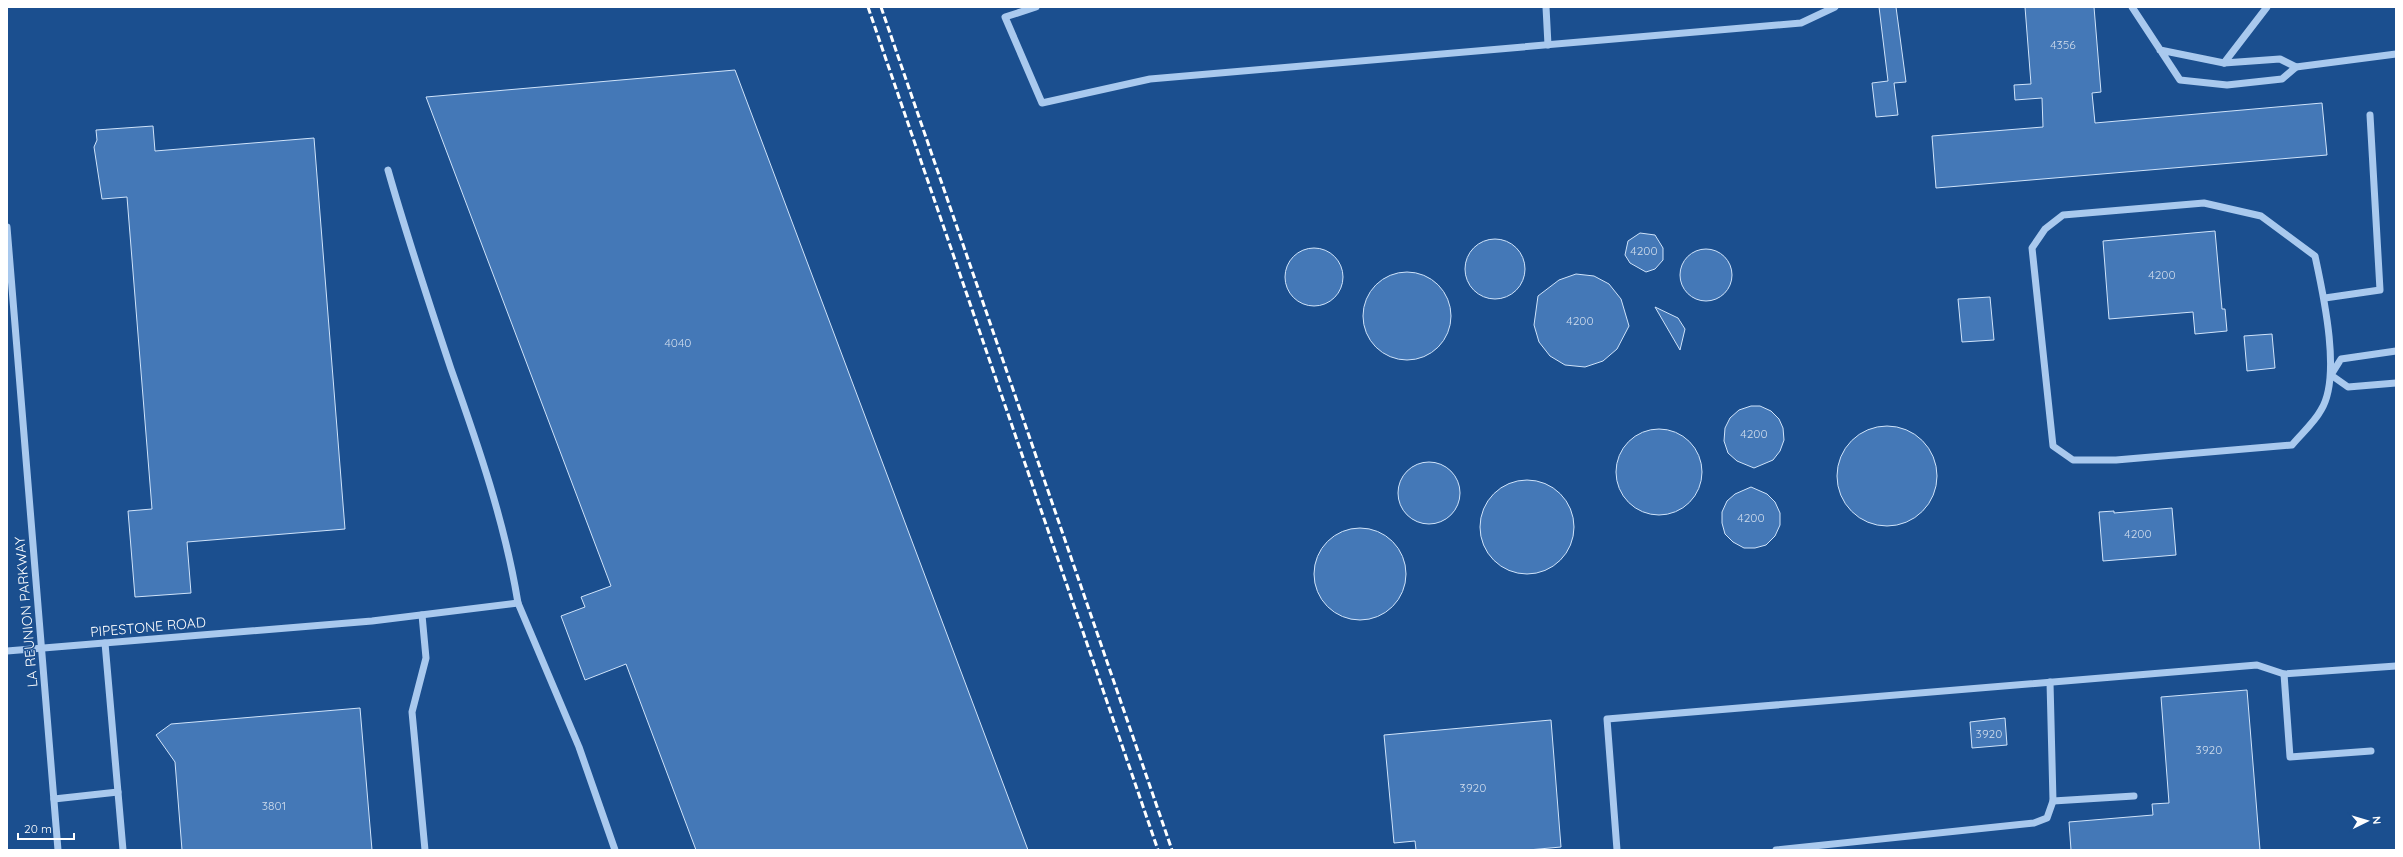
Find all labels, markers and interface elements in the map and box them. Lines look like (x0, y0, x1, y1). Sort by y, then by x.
house number: 4356 (2050, 37, 2076, 52)
house number: 4200 (1630, 243, 1658, 258)
house number: 4200 (2148, 267, 2176, 282)
house number: 4200 (1566, 313, 1594, 328)
house number: 4040 (665, 335, 691, 350)
house number: 4200 (1740, 426, 1768, 441)
house number: 4200 (1737, 510, 1765, 525)
house number: 4200 (2124, 526, 2152, 541)
street label: LA REUNION PARKWAY (10, 536, 42, 688)
street label: PIPESTONE ROAD (89, 613, 207, 641)
house number: 3920 (1976, 726, 2002, 741)
house number: 3920 (2196, 742, 2222, 757)
house number: 3920 (1460, 780, 1486, 795)
house number: 3801 (262, 798, 286, 813)
north arrow (2347, 801, 2387, 841)
scale bar (18, 815, 74, 841)
text: N (2370, 815, 2384, 825)
text: 20 m (24, 821, 52, 836)

